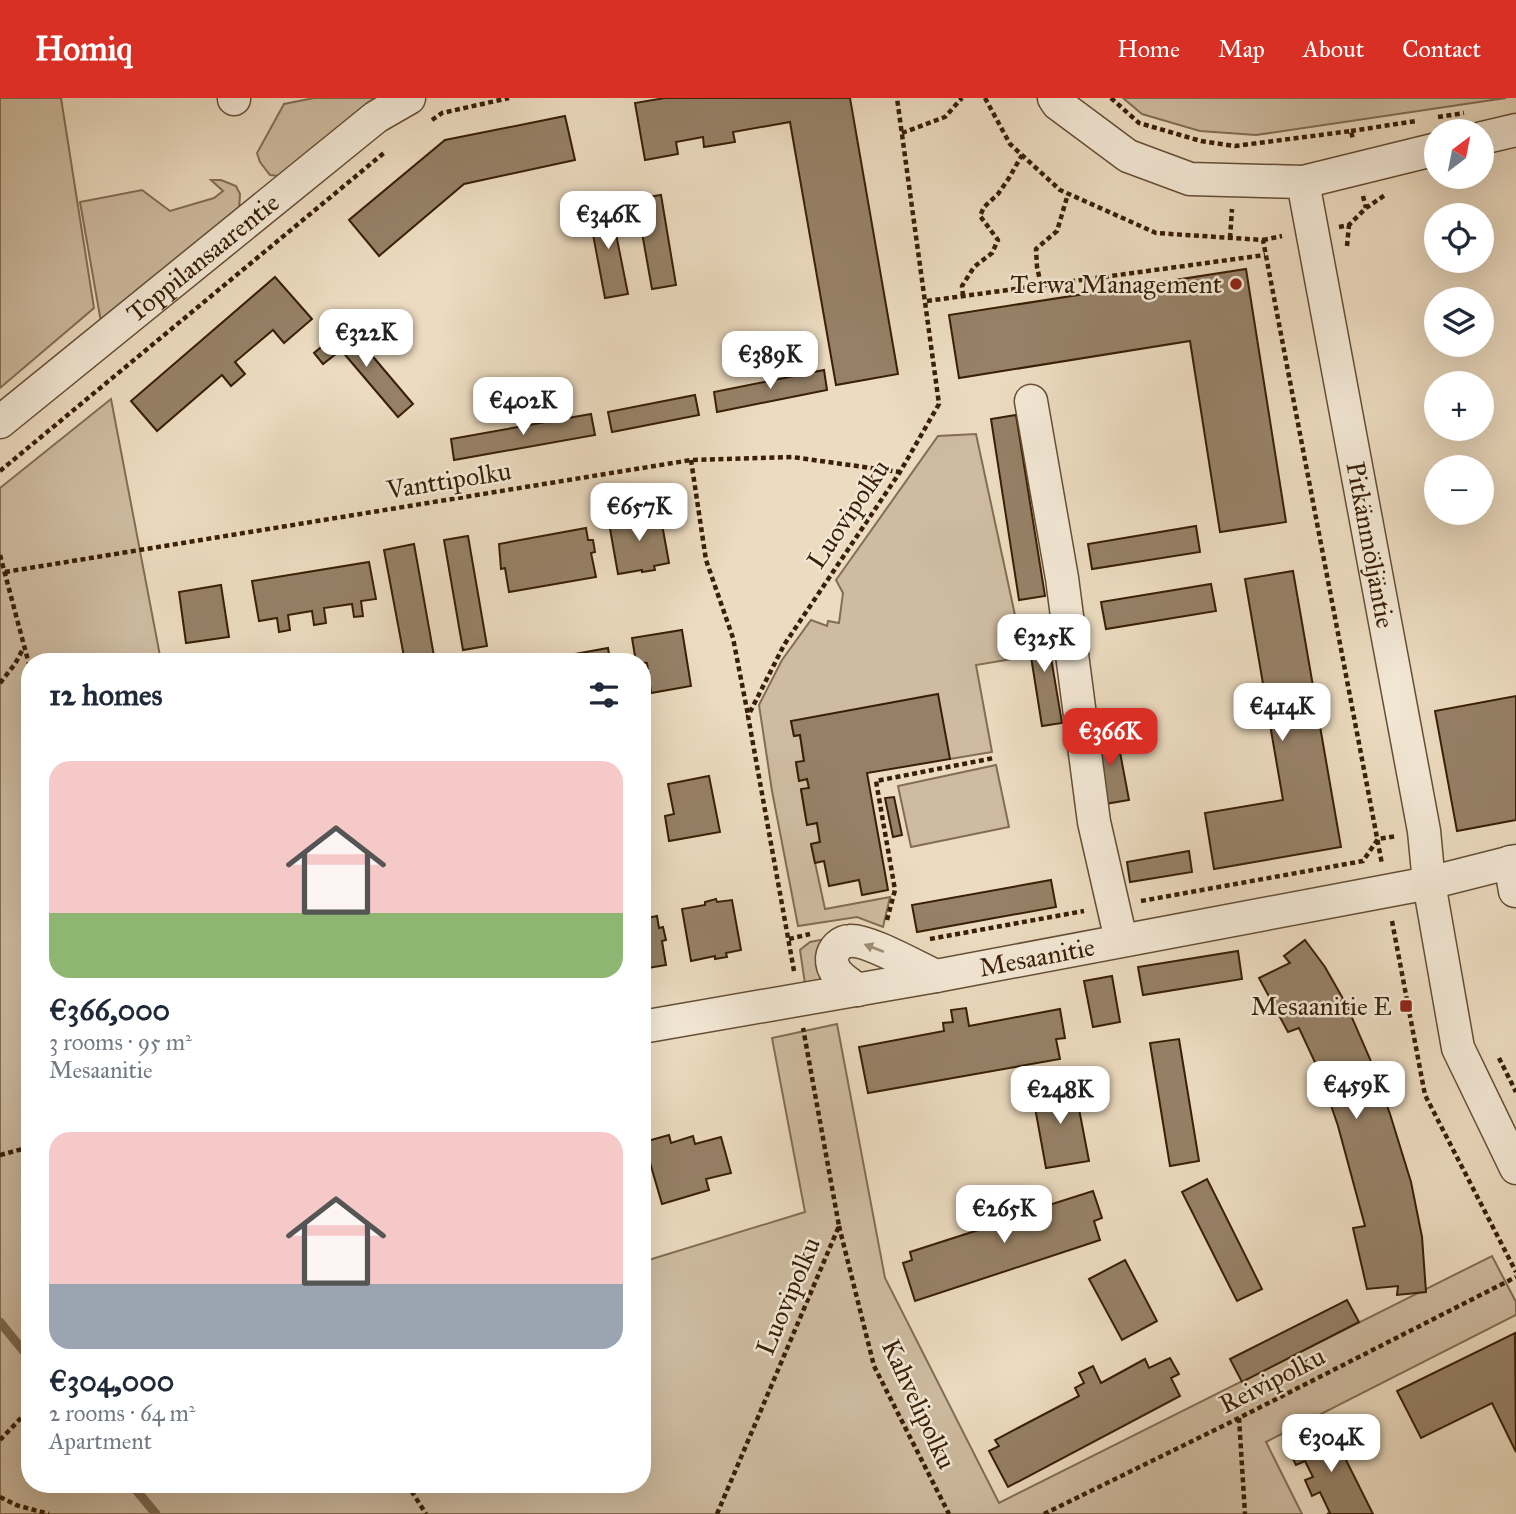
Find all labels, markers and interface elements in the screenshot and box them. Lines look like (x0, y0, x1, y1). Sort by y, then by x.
text: Homiq (35, 29, 132, 69)
text: Home (1117, 34, 1180, 64)
text: Map (1218, 34, 1265, 64)
text: About (1303, 34, 1364, 64)
text: Contact (1402, 34, 1481, 64)
north arrow (1424, 119, 1494, 189)
map controls (1424, 119, 1494, 525)
street label: Toppilansaarentie (120, 186, 286, 329)
pin: €346K (559, 192, 657, 251)
text: €346K (576, 200, 640, 228)
button: locate (1424, 203, 1494, 273)
place label: Terwa Management (1010, 268, 1222, 300)
marker: Terwa Management (1228, 276, 1244, 292)
button: layers (1424, 287, 1494, 357)
pin: €322K (317, 310, 415, 369)
text: €322K (335, 318, 397, 346)
pin: €389K (721, 331, 819, 391)
text: €389K (738, 340, 802, 368)
button: + (1424, 371, 1494, 441)
pin: €402K (474, 378, 572, 437)
text: €402K (489, 386, 557, 414)
street label: Luovipolku (800, 453, 896, 575)
street label: Vanttipolku (383, 454, 514, 506)
button: − (1424, 455, 1494, 525)
street label: Pitkänmöljäntie (1339, 459, 1402, 631)
pin: €657K (590, 484, 688, 543)
text: €657K (606, 492, 672, 520)
pin: €325K (995, 614, 1093, 674)
text: €325K (1013, 623, 1075, 651)
icon: filters (585, 676, 623, 714)
text: 12 homes (49, 677, 162, 713)
pin: €414K (1233, 684, 1331, 743)
text: €414K (1250, 692, 1314, 720)
pin: €366K (1061, 708, 1159, 768)
text: €366K (1078, 717, 1142, 745)
icon: home (273, 807, 399, 933)
street label: Mesaanitie (976, 930, 1097, 984)
one-way arrow (863, 942, 884, 953)
place label: Mesaanitie E (1251, 990, 1392, 1022)
text: €366,000 (49, 992, 170, 1028)
marker: Mesaanitie E (1398, 998, 1414, 1014)
text: 3 rooms · 95 m² (49, 1028, 192, 1056)
text: Mesaanitie (49, 1056, 152, 1084)
pin: €459K (1307, 1062, 1405, 1121)
pin: €248K (1011, 1066, 1109, 1126)
text: €459K (1323, 1070, 1389, 1098)
text: €248K (1027, 1075, 1093, 1103)
icon: home (273, 1178, 399, 1304)
pin: €265K (955, 1186, 1053, 1245)
text: €265K (972, 1194, 1036, 1222)
street label: Luovipolku (749, 1232, 827, 1360)
street label: Kahvelipolku (875, 1334, 963, 1474)
street label: Reivipolku (1214, 1340, 1331, 1420)
text: €304,000 (49, 1363, 174, 1399)
text: 2 rooms · 64 m² (49, 1399, 195, 1427)
pin: €304K (1282, 1414, 1380, 1474)
text: €304K (1298, 1423, 1364, 1451)
text: Apartment (49, 1427, 152, 1455)

